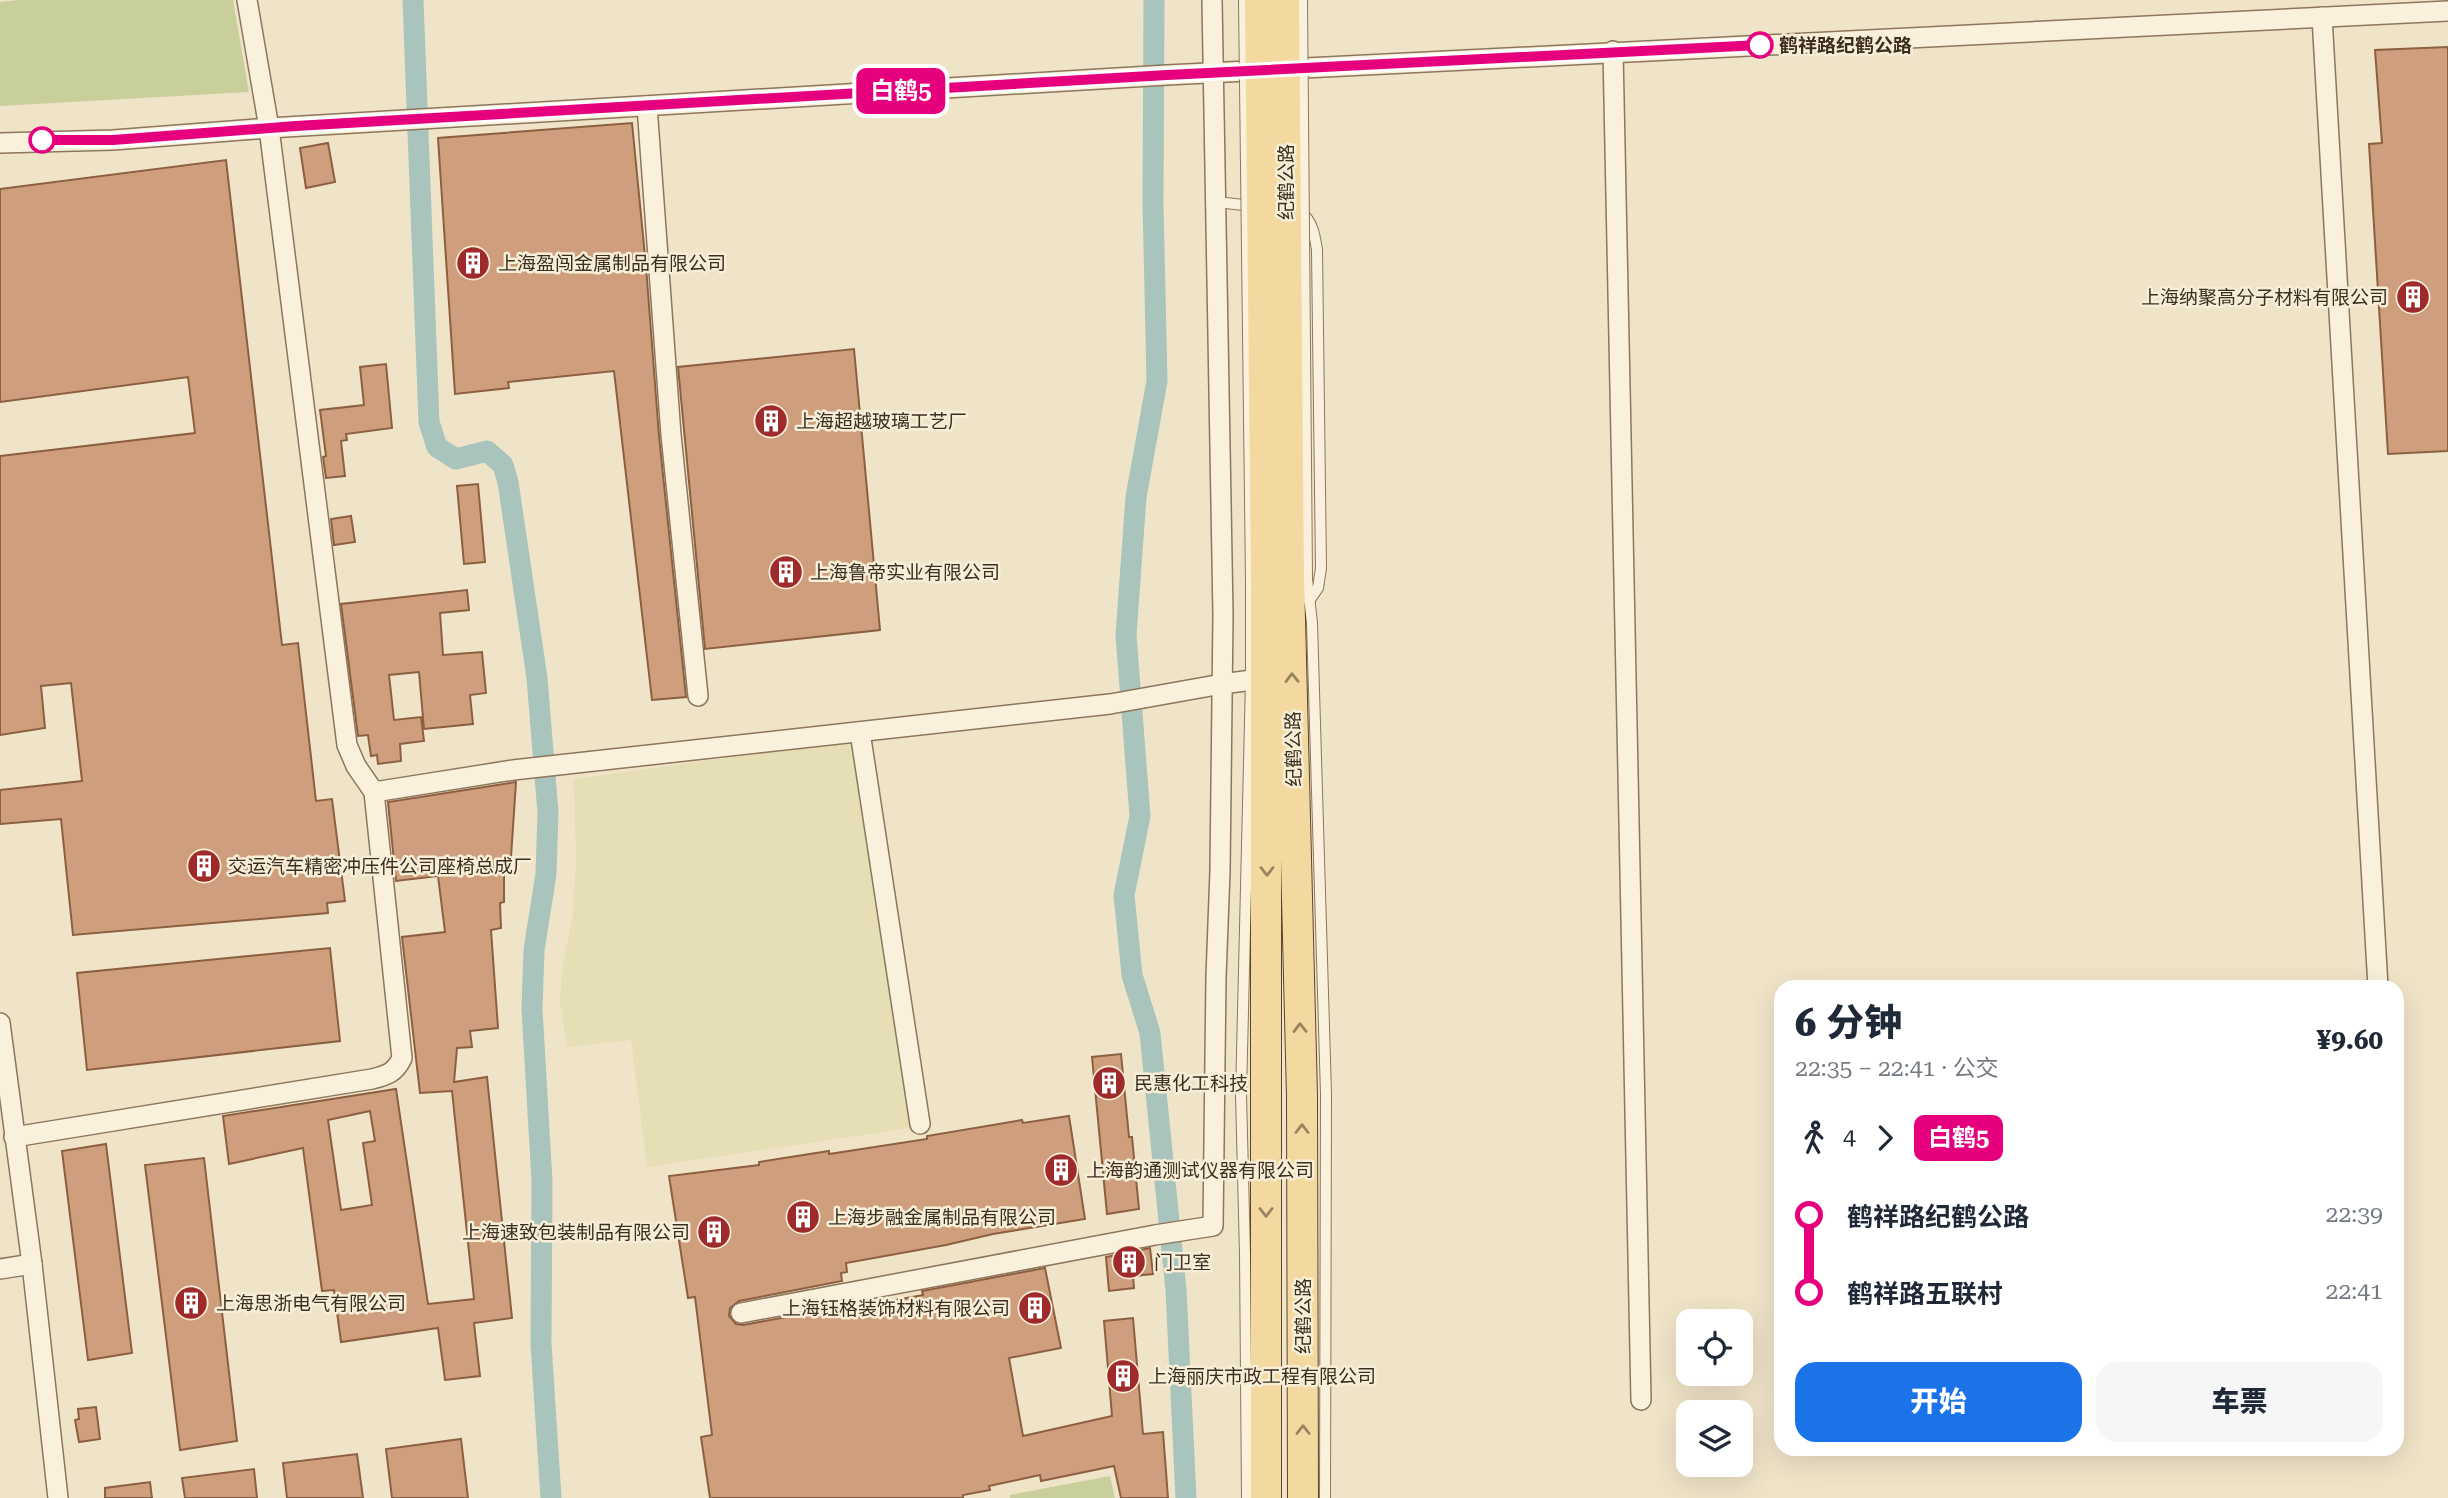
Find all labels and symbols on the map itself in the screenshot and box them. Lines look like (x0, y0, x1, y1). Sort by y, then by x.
marker: 鹤祥路纪鹤公路 (1747, 32, 1773, 58)
place label: 鹤祥路纪鹤公路 (1779, 34, 1912, 57)
line badge: 白鹤5 (861, 68, 941, 114)
unlabelled marker (29, 127, 55, 153)
street label: 纪鹤公路 (1275, 144, 1298, 220)
building icon: 上海盈闯金属制品有限公司 (454, 244, 492, 282)
place label: 上海盈闯金属制品有限公司 (498, 252, 726, 275)
building icon: 上海纳聚高分子材料有限公司 (2394, 278, 2432, 316)
place label: 上海纳聚高分子材料有限公司 (2141, 286, 2388, 309)
building icon: 上海超越玻璃工艺厂 (752, 402, 790, 440)
place label: 上海超越玻璃工艺厂 (796, 410, 967, 433)
building icon: 上海鲁帝实业有限公司 (767, 553, 805, 591)
place label: 上海鲁帝实业有限公司 (810, 561, 1000, 584)
one-way arrow (1284, 672, 1299, 683)
street label: 纪鹤公路 (1281, 711, 1306, 787)
building icon: 交运汽车精密冲压件公司座椅总成厂 (185, 847, 223, 885)
place label: 交运汽车精密冲压件公司座椅总成厂 (228, 855, 532, 878)
one-way arrow (1259, 866, 1275, 877)
one-way arrow (1293, 1022, 1308, 1033)
building icon: 民惠化工科技 (1090, 1064, 1128, 1102)
place label: 民惠化工科技 (1134, 1072, 1248, 1095)
one-way arrow (1294, 1123, 1310, 1134)
building icon: 上海韵通测试仪器有限公司 (1042, 1151, 1080, 1189)
place label: 上海韵通测试仪器有限公司 (1086, 1159, 1314, 1182)
building icon: 上海步融金属制品有限公司 (784, 1198, 822, 1236)
place label: 上海步融金属制品有限公司 (828, 1206, 1056, 1229)
one-way arrow (1258, 1207, 1274, 1218)
building icon: 上海速致包装制品有限公司 (695, 1213, 733, 1251)
place label: 上海速致包装制品有限公司 (462, 1221, 690, 1244)
building icon: 门卫室 (1110, 1243, 1148, 1281)
place label: 门卫室 (1154, 1251, 1211, 1274)
street label: 纪鹤公路 (1292, 1278, 1315, 1354)
building icon: 上海思浙电气有限公司 (172, 1284, 210, 1322)
building icon: 上海钰格装饰材料有限公司 (1016, 1289, 1054, 1327)
place label: 上海思浙电气有限公司 (216, 1292, 406, 1315)
place label: 上海钰格装饰材料有限公司 (782, 1297, 1010, 1320)
building icon: 上海丽庆市政工程有限公司 (1104, 1357, 1142, 1395)
place label: 上海丽庆市政工程有限公司 (1148, 1365, 1376, 1388)
one-way arrow (1295, 1424, 1311, 1435)

